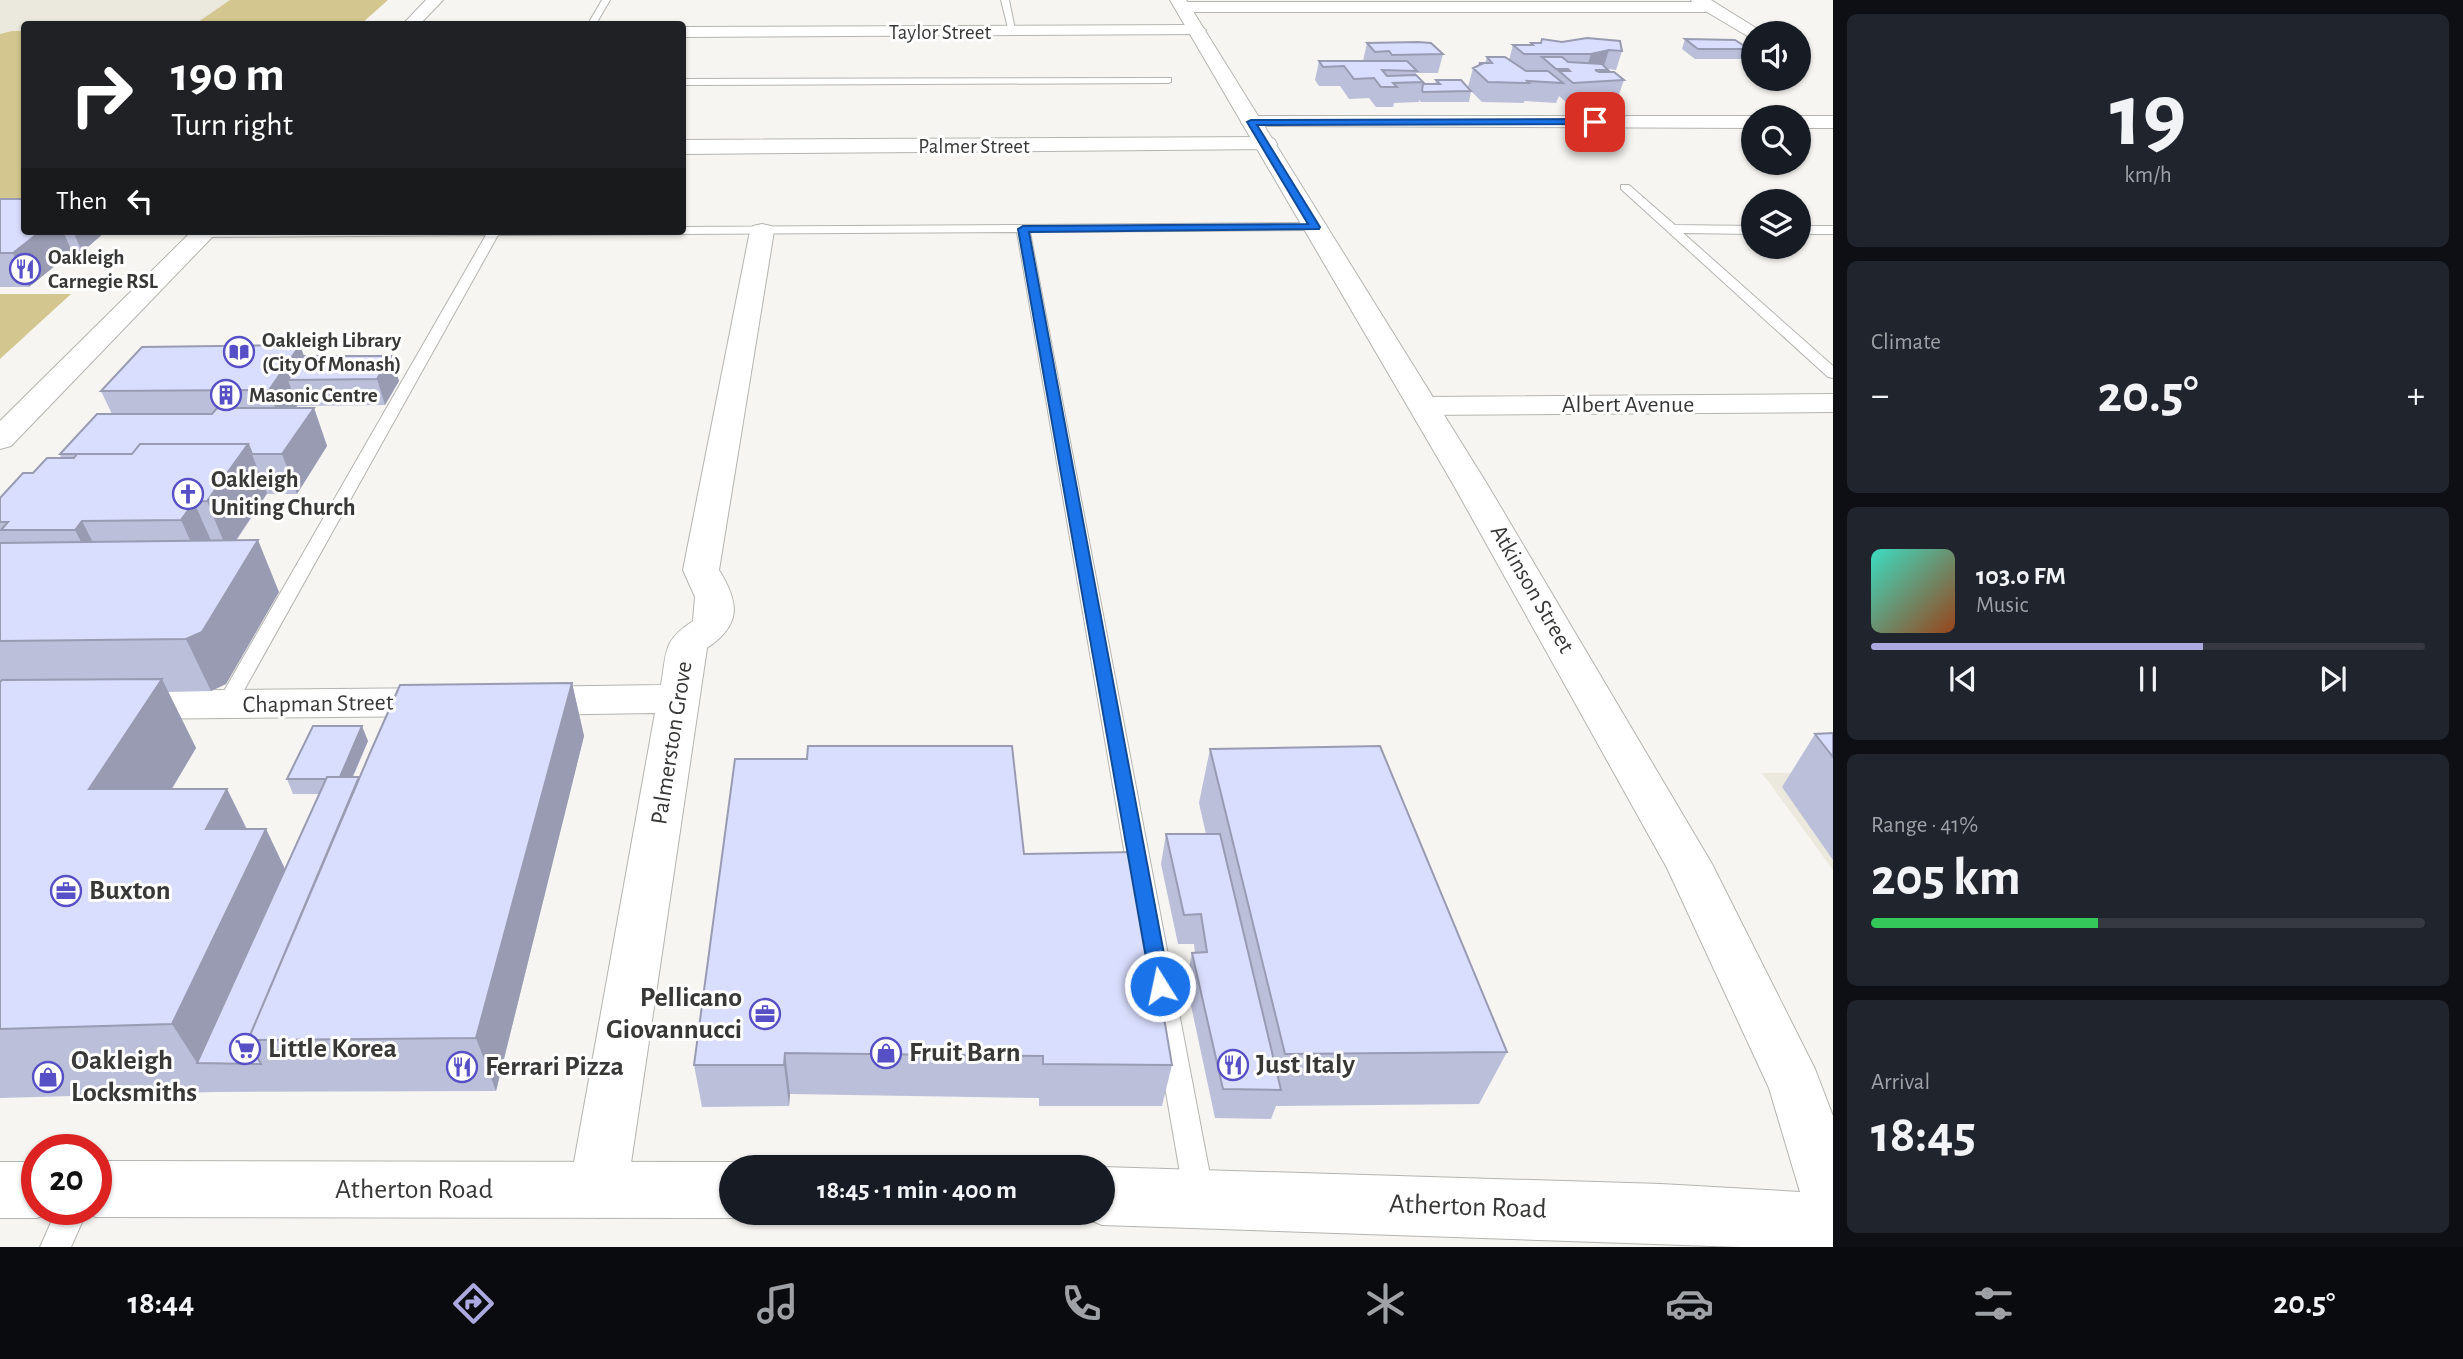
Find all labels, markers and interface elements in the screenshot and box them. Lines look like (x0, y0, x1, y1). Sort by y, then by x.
map controls (1741, 21, 1811, 259)
button: sound (1741, 21, 1811, 91)
street label: Taylor Street (889, 22, 991, 43)
icon: right (56, 49, 147, 140)
text: 190 m (171, 51, 285, 100)
text: 19 (2110, 71, 2186, 162)
pin (1565, 92, 1625, 152)
icon: arrive (1576, 103, 1614, 141)
button: search (1741, 105, 1811, 175)
text: Turn right (171, 109, 293, 141)
street label: Palmer Street (918, 136, 1030, 157)
text: km/h (2124, 164, 2172, 187)
icon: left (121, 182, 159, 220)
text: Then (56, 188, 107, 214)
button: layers (1741, 189, 1811, 259)
place label: Oakleigh Carnegie RSL (48, 247, 159, 292)
restaurant icon: Oakleigh Carnegie RSL (8, 252, 42, 286)
place label: Oakleigh Library (City Of Monash) (262, 330, 402, 375)
text: Climate (1871, 331, 1941, 354)
library icon: Oakleigh Library (City Of Monash) (222, 335, 256, 369)
text: 20.5° (2097, 369, 2199, 421)
text: − (1871, 377, 1889, 415)
text: + (2407, 377, 2425, 415)
building icon: Masonic Centre (209, 378, 243, 412)
place label: Masonic Centre (249, 385, 378, 406)
street label: Albert Avenue (1562, 393, 1694, 417)
place label: Oakleigh Uniting Church (211, 468, 356, 520)
church icon: Oakleigh Uniting Church (171, 477, 205, 511)
street label: Atkinson Street (1486, 521, 1578, 657)
text: 103.0 FM (1976, 563, 2066, 589)
text: Music (1976, 594, 2028, 617)
street label: Palmerston Grove (647, 660, 697, 826)
icon: previous (1944, 660, 1982, 698)
icon: pause (2129, 660, 2167, 698)
icon: next (2314, 660, 2352, 698)
street label: Chapman Street (242, 691, 394, 717)
text: Range · 41% (1871, 814, 1978, 837)
text: 205 km (1871, 852, 2021, 904)
office icon: Buxton (49, 874, 83, 908)
place label: Buxton (89, 877, 170, 905)
position arrow (1123, 949, 1197, 1023)
place label: Pellicano Giovannucci (606, 984, 742, 1044)
office icon: Pellicano Giovannucci (748, 997, 782, 1031)
supermarket icon: Little Korea (228, 1032, 262, 1066)
place label: Little Korea (268, 1035, 397, 1063)
shop icon: Fruit Barn (869, 1036, 903, 1070)
place label: Fruit Barn (909, 1039, 1021, 1067)
place label: Oakleigh Locksmiths (71, 1047, 197, 1107)
restaurant icon: Just Italy (1216, 1048, 1250, 1082)
restaurant icon: Ferrari Pizza (445, 1050, 479, 1084)
place label: Just Italy (1256, 1051, 1355, 1079)
place label: Ferrari Pizza (485, 1053, 624, 1081)
shop icon: Oakleigh Locksmiths (31, 1060, 65, 1094)
text: Arrival (1871, 1071, 1930, 1094)
text: 18:45 (1871, 1109, 1976, 1161)
speed limit sign: 20 (21, 1134, 112, 1225)
street label: Atherton Road (335, 1176, 493, 1204)
text: 18:45 · 1 min · 400 m (817, 1177, 1017, 1203)
street label: Atherton Road (1389, 1190, 1547, 1224)
icon: directions (449, 1279, 498, 1328)
icon: music (753, 1279, 802, 1328)
icon: phone (1057, 1279, 1106, 1328)
icon: climate (1361, 1279, 1410, 1328)
icon: car (1665, 1279, 1714, 1328)
icon: filters (1969, 1279, 2018, 1328)
text: 18:44 (127, 1287, 194, 1319)
text: 20.5° (2273, 1287, 2335, 1319)

